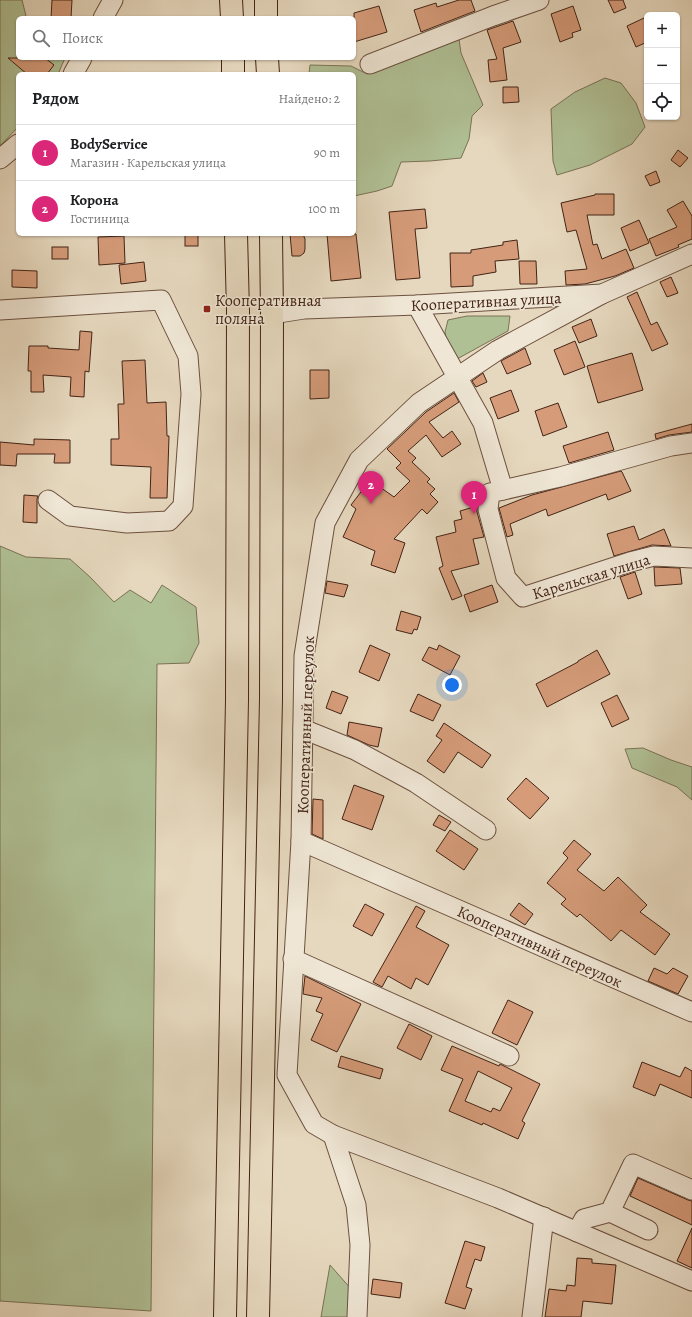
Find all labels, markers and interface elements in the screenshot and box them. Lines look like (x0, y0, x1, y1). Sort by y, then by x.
map controls (644, 12, 680, 120)
button: + (644, 12, 680, 48)
search box (16, 16, 356, 60)
icon: search (30, 27, 52, 49)
text: Поиск (62, 28, 103, 48)
button: − (644, 48, 680, 84)
button: locate (644, 84, 680, 120)
text: Рядом (32, 87, 79, 110)
text: Найдено: 2 (279, 90, 340, 107)
text: BodyService (70, 134, 148, 154)
text: 1 (43, 144, 47, 161)
text: 90 m (314, 144, 340, 161)
text: Магазин · Карельская улица (70, 154, 226, 171)
text: Корона (70, 190, 119, 210)
text: 2 (42, 200, 48, 217)
text: 100 m (308, 200, 340, 217)
text: Гостиница (70, 210, 130, 227)
street label: Кооперативная улица (410, 287, 562, 317)
place label: Кооперативная поляна (215, 290, 322, 330)
marker: Кооперативная поляна (202, 304, 212, 314)
pin: 2 (358, 471, 384, 504)
pin: 1 (461, 481, 487, 514)
street label: Карельская улица (530, 548, 653, 605)
street label: Кооперативный переулок (292, 636, 320, 815)
your location (442, 675, 462, 695)
street label: Кооперативный переулок (454, 901, 626, 993)

